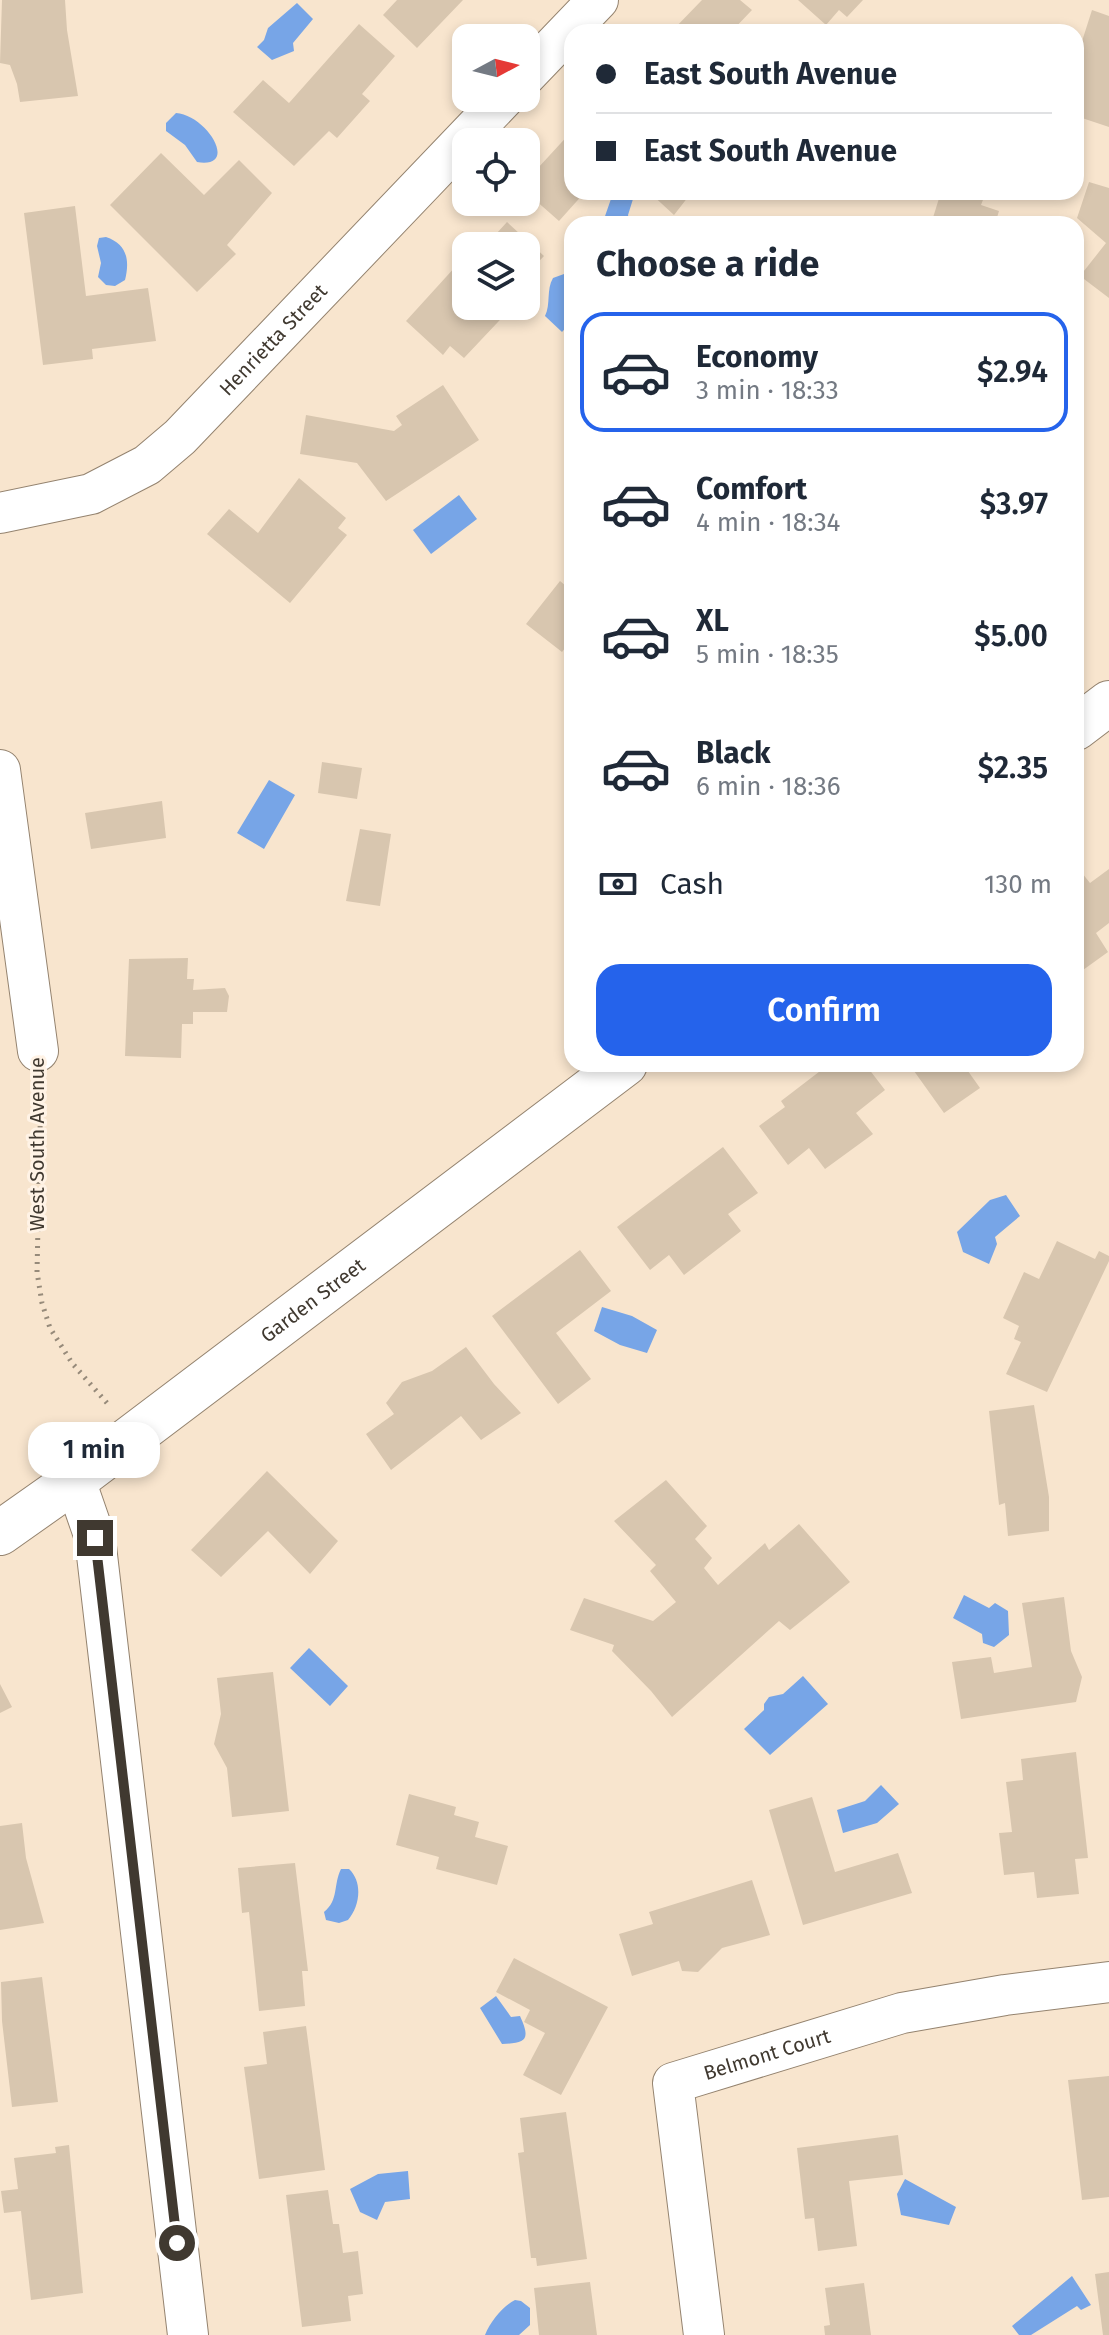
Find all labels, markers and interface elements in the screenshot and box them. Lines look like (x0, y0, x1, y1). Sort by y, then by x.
north arrow (452, 24, 540, 112)
map controls (452, 24, 540, 320)
text: East South Avenue (644, 56, 897, 92)
button: locate (452, 128, 540, 216)
text: East South Avenue (644, 133, 897, 169)
button: layers (452, 232, 540, 320)
text: Choose a ride (596, 242, 819, 286)
street label: Henrietta Street (214, 278, 332, 400)
icon: car (600, 336, 672, 408)
text: Economy (696, 339, 818, 375)
text: $2.94 (977, 354, 1048, 390)
text: 3 min · 18:33 (696, 375, 839, 406)
icon: car (600, 468, 672, 540)
text: Comfort (696, 471, 807, 507)
text: $3.97 (980, 486, 1048, 522)
text: 4 min · 18:34 (696, 507, 840, 538)
icon: car (600, 600, 672, 672)
text: XL (696, 603, 729, 639)
text: $5.00 (974, 618, 1048, 654)
text: 5 min · 18:35 (696, 639, 839, 670)
icon: car (600, 732, 672, 804)
text: Black (696, 735, 771, 771)
text: $2.35 (978, 750, 1048, 786)
text: 6 min · 18:36 (696, 771, 841, 802)
icon: cash (596, 862, 640, 906)
text: Cash (660, 866, 724, 902)
text: 130 m (984, 869, 1052, 900)
button: Confirm (596, 964, 1052, 1056)
street label: West South Avenue (25, 1057, 49, 1231)
street label: Garden Street (256, 1252, 370, 1347)
callout: 1 min (29, 1422, 161, 1478)
text: 1 min (63, 1434, 125, 1465)
route end (77, 1520, 113, 1556)
street label: Belmont Court (701, 2023, 834, 2085)
route start (159, 2225, 195, 2261)

